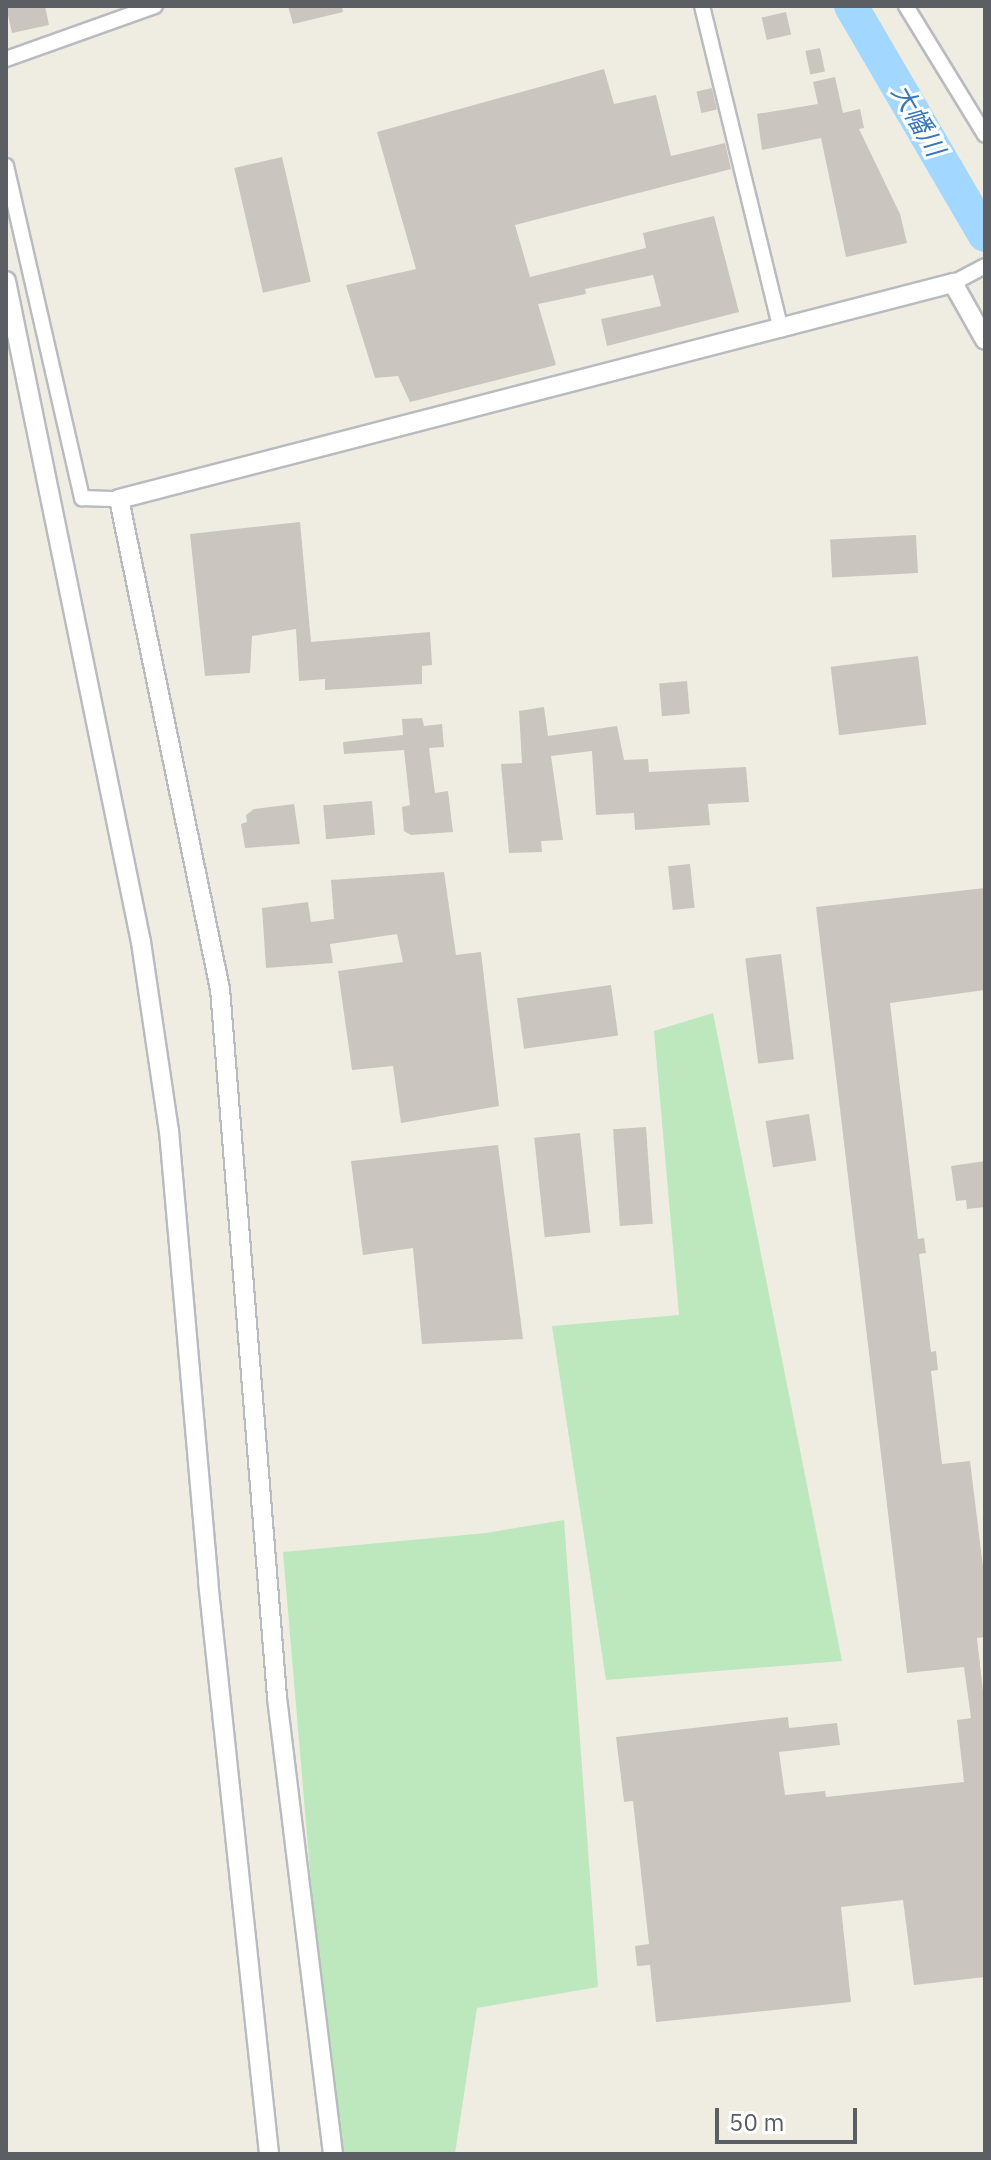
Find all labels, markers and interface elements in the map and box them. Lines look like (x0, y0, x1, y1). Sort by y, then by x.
water label: 大幡川 (885, 78, 951, 162)
scale bar (719, 2092, 861, 2142)
text: 50 m (729, 2106, 784, 2138)

